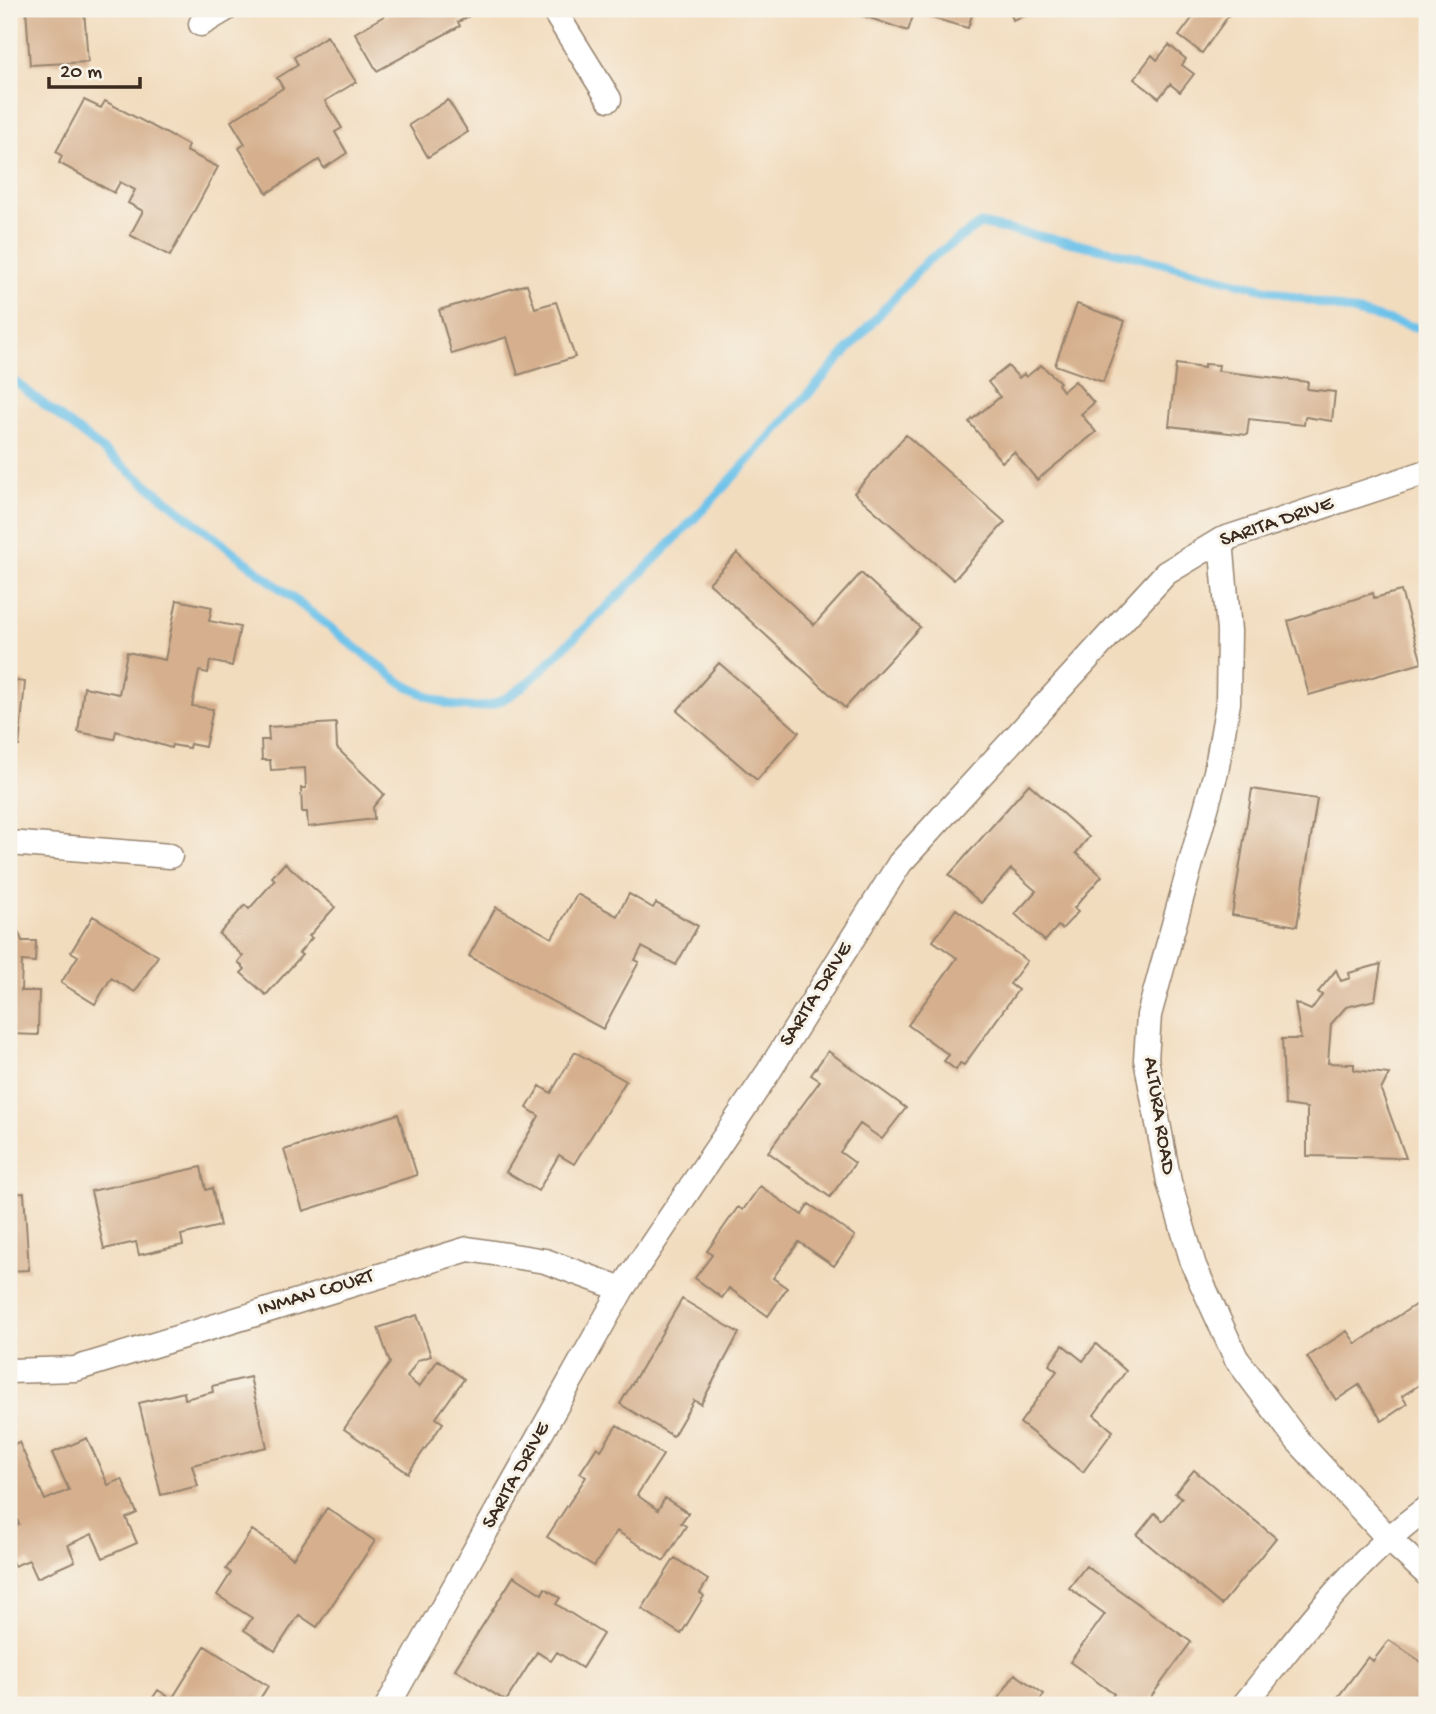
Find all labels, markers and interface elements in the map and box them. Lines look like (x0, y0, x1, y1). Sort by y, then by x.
scale bar (49, 46, 140, 90)
text: 20 m (60, 61, 102, 86)
street label: SARITA DRIVE (1217, 492, 1338, 554)
street label: SARITA DRIVE (775, 938, 859, 1052)
street label: ALTURA ROAD (1136, 1056, 1180, 1177)
street label: INMAN COURT (255, 1264, 378, 1323)
street label: SARITA DRIVE (477, 1417, 557, 1534)

